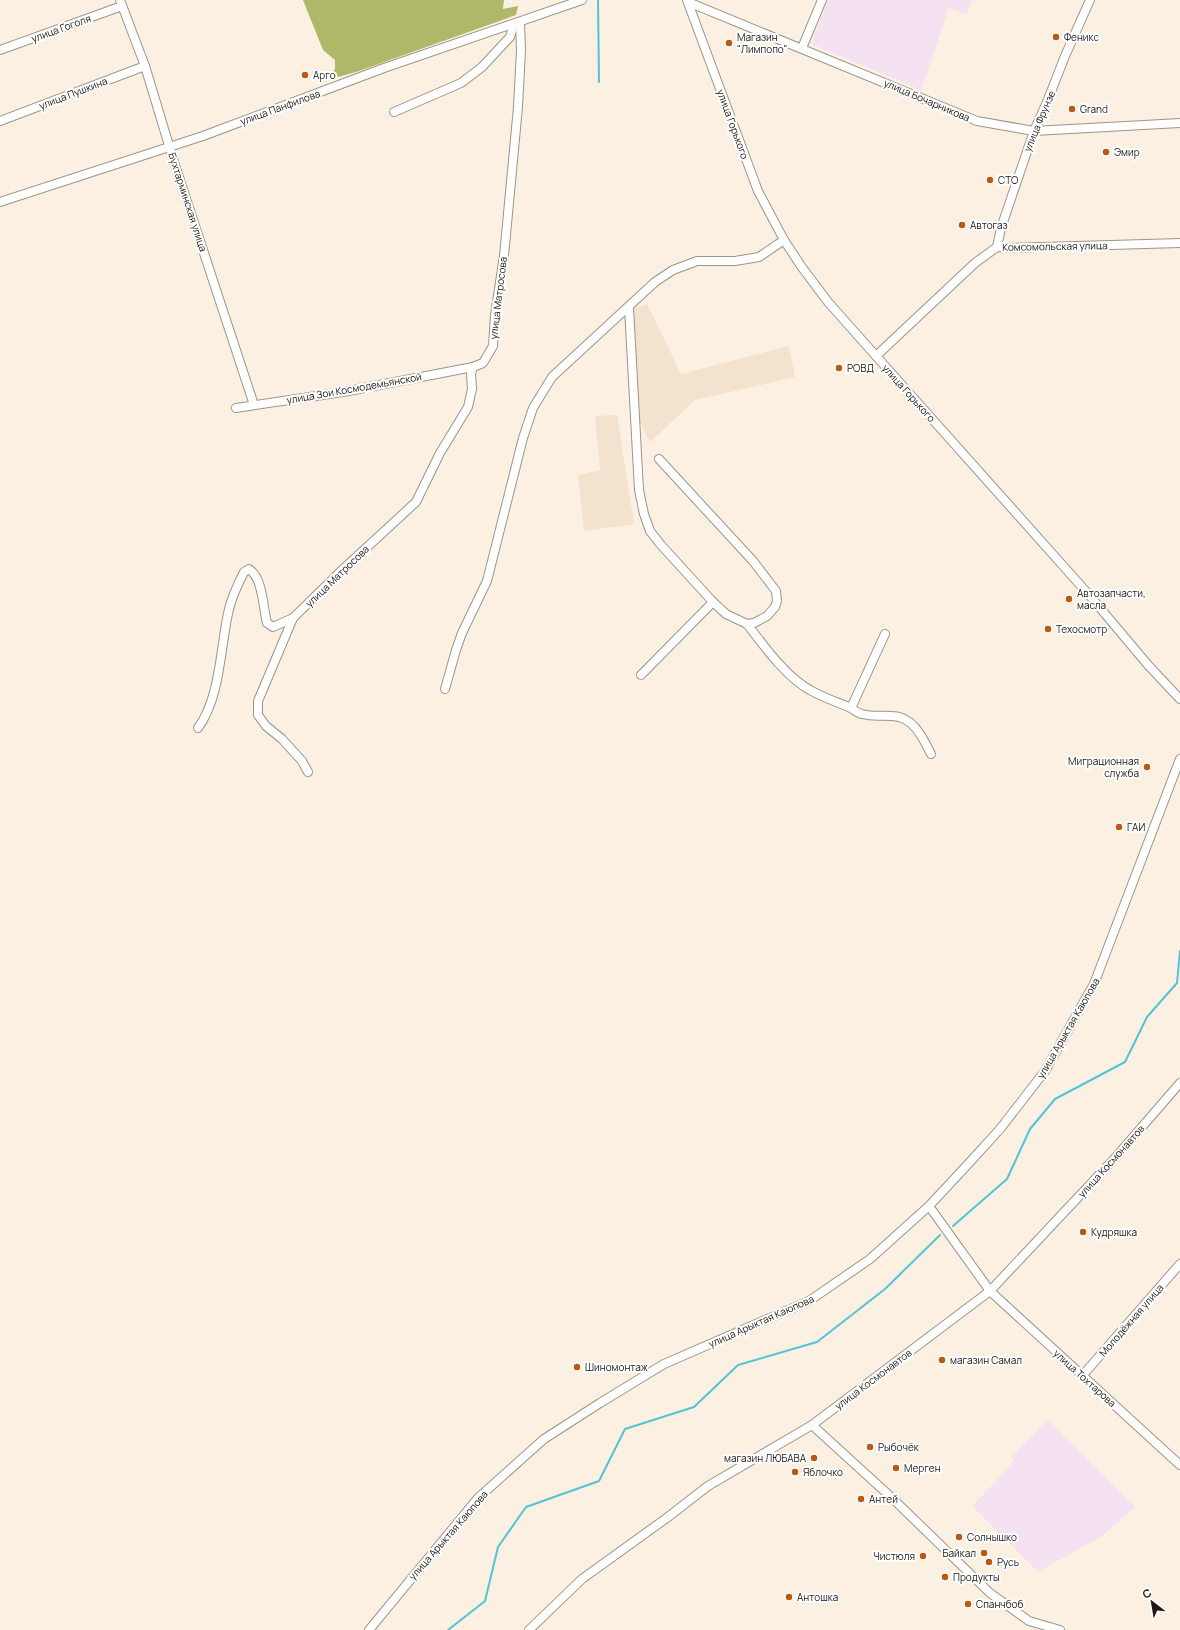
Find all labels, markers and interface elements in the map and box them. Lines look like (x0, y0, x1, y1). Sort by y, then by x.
street label: улица Гоголя (29, 11, 93, 45)
place label: Магазин "Лимпопо" (737, 30, 787, 56)
place label: Феникс (1064, 30, 1099, 44)
marker: Феникс (1051, 32, 1061, 42)
marker: Магазин "Лимпопо" (724, 38, 734, 48)
place label: Арго (313, 68, 336, 82)
marker: Арго (300, 70, 310, 80)
street label: улица Пушкина (37, 74, 109, 112)
street label: улица Бочарникова (882, 76, 972, 124)
street label: улица Панфилова (238, 86, 322, 128)
street label: улица Горького (714, 87, 752, 161)
street label: улица Фрунзе (1020, 88, 1058, 154)
place label: Grand (1080, 102, 1108, 116)
marker: Grand (1067, 104, 1077, 114)
place label: Эмир (1114, 145, 1140, 159)
marker: Эмир (1101, 147, 1111, 157)
street label: Бухтарминская улица (165, 151, 211, 253)
place label: СТО (998, 173, 1018, 187)
marker: СТО (985, 175, 995, 185)
place label: Автогаз (970, 218, 1008, 232)
marker: Автогаз (957, 220, 967, 230)
street label: Комсомольская улица (1002, 238, 1108, 254)
street label: улица Матросова (486, 256, 510, 340)
place label: РОВД (847, 361, 874, 375)
street label: улица Горького (879, 361, 939, 425)
marker: РОВД (834, 363, 844, 373)
street label: улица Зои Космодемьянской (285, 369, 423, 407)
street label: улица Матросова (302, 542, 372, 610)
place label: Автозапчасти, масла (1077, 586, 1146, 612)
marker: Автозапчасти, масла (1064, 594, 1074, 604)
place label: Техосмотр (1056, 622, 1107, 636)
marker: Техосмотр (1043, 624, 1053, 634)
place label: Миграционная служба (1068, 754, 1139, 780)
marker: Миграционная служба (1142, 762, 1152, 772)
place label: ГАИ (1127, 820, 1145, 834)
marker: ГАИ (1114, 822, 1124, 832)
street label: улица Арыктая Каюпова (1033, 975, 1103, 1081)
street label: улица Космонавтов (1075, 1121, 1148, 1200)
place label: Кудряшка (1091, 1225, 1137, 1239)
marker: Кудряшка (1078, 1227, 1088, 1237)
street label: Молодёжная улица (1096, 1281, 1166, 1359)
street label: улица Арыктая Каюпова (706, 1291, 816, 1351)
street label: улица Космонавтов (832, 1345, 915, 1413)
street label: улица Тохтарова (1051, 1346, 1119, 1410)
place label: магазин Самал (950, 1353, 1022, 1367)
marker: магазин Самал (937, 1355, 947, 1365)
place label: Шиномонтаж (585, 1360, 648, 1374)
marker: Шиномонтаж (572, 1362, 582, 1372)
place label: Рыбочёк (878, 1440, 920, 1454)
marker: Рыбочёк (865, 1442, 875, 1452)
place label: магазин ЛЮБАВА (724, 1451, 807, 1465)
marker: магазин ЛЮБАВА (809, 1453, 819, 1463)
place label: Мерген (904, 1461, 941, 1475)
marker: Мерген (891, 1463, 901, 1473)
place label: Яблочко (803, 1465, 843, 1479)
marker: Яблочко (790, 1467, 800, 1477)
street label: улица Арыктая Каюпова (405, 1487, 491, 1583)
place label: Антей (869, 1492, 898, 1506)
marker: Антей (856, 1494, 866, 1504)
place label: Солнышко (967, 1530, 1017, 1544)
marker: Солнышко (954, 1532, 964, 1542)
place label: Байкал (942, 1546, 976, 1560)
marker: Байкал (979, 1548, 989, 1558)
place label: Чистюля (873, 1549, 915, 1563)
marker: Чистюля (918, 1551, 928, 1561)
place label: Русь (997, 1555, 1019, 1569)
marker: Русь (984, 1557, 994, 1567)
place label: Продукты (953, 1570, 1000, 1584)
marker: Продукты (940, 1572, 950, 1582)
north arrow (1132, 1582, 1172, 1622)
text: С (1139, 1584, 1154, 1602)
place label: Антошка (797, 1590, 838, 1604)
marker: Антошка (784, 1592, 794, 1602)
place label: Спанчбоб (976, 1597, 1023, 1611)
marker: Спанчбоб (963, 1599, 973, 1609)

